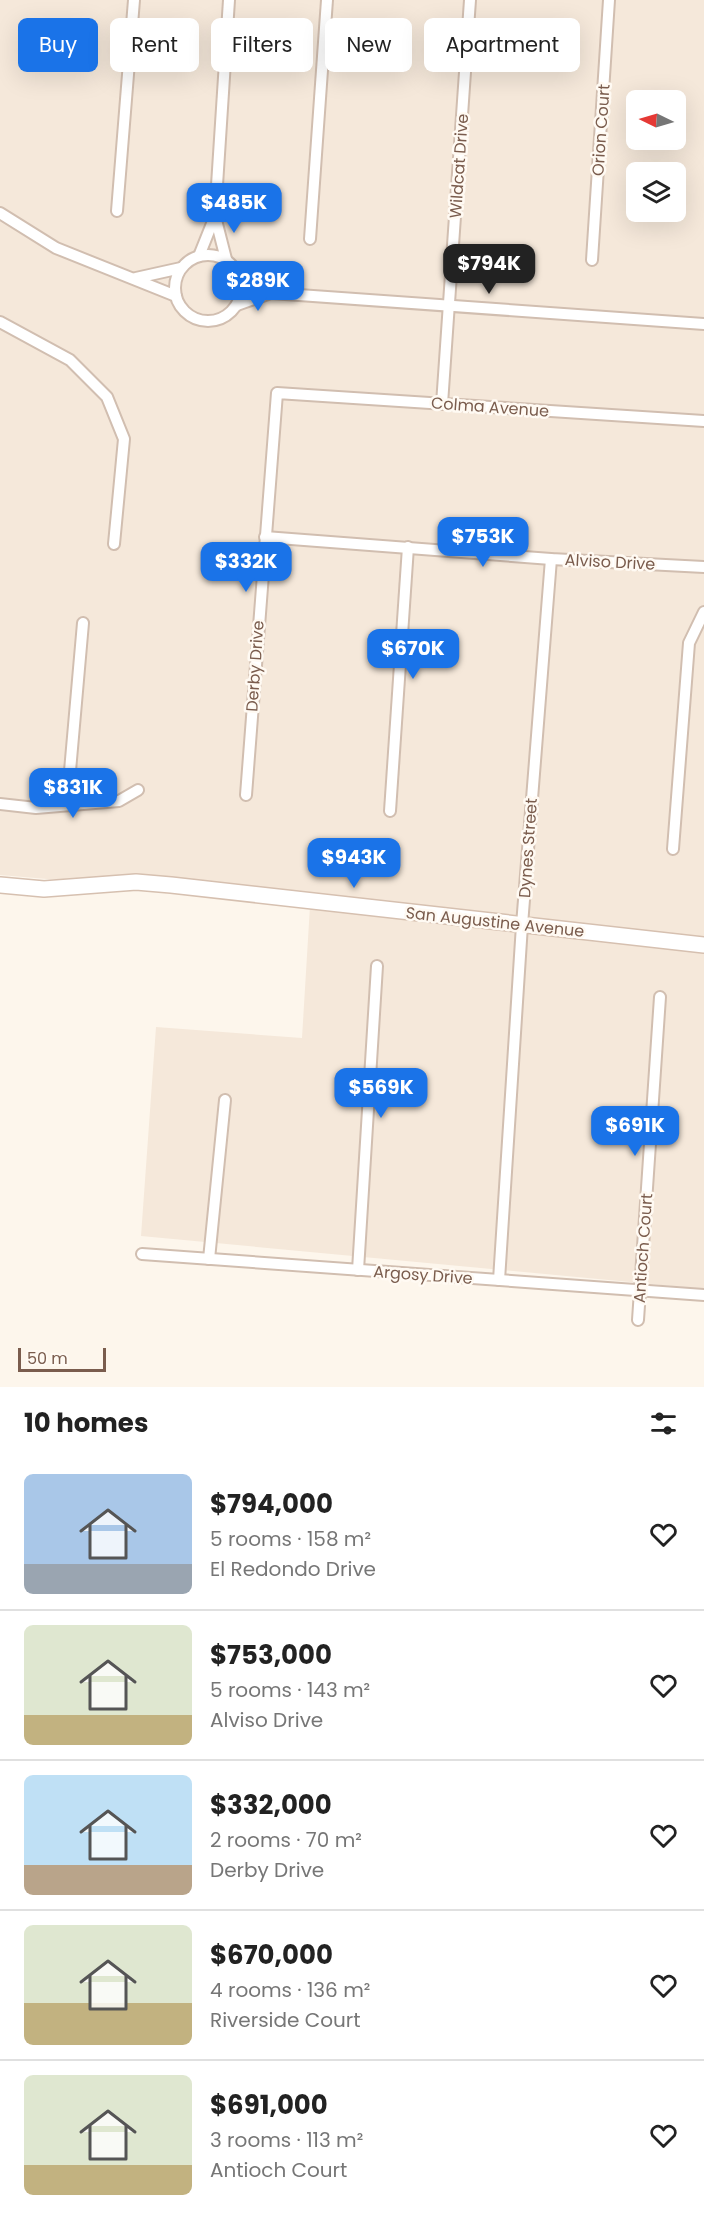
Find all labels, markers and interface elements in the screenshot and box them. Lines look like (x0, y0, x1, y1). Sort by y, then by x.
chip: Buy (18, 18, 98, 72)
chip: Rent (110, 18, 199, 72)
chip: Filters (211, 18, 313, 72)
chip: New (325, 18, 412, 72)
chip: Apartment (424, 18, 580, 72)
street label: Orion Court (586, 83, 616, 177)
north arrow (626, 90, 686, 150)
map controls (626, 90, 686, 222)
street label: Wildcat Drive (444, 113, 474, 219)
button: layers (626, 162, 686, 222)
pin: $485K (192, 183, 276, 234)
text: $485K (201, 188, 267, 216)
pin: $794K (447, 244, 531, 295)
text: $794K (457, 249, 521, 277)
pin: $289K (216, 261, 300, 312)
text: $289K (226, 266, 290, 294)
street label: Colma Avenue (430, 391, 550, 423)
pin: $753K (441, 517, 525, 568)
text: $753K (452, 522, 514, 550)
pin: $332K (204, 542, 288, 593)
text: $332K (215, 547, 277, 575)
street label: Alviso Drive (564, 548, 656, 576)
street label: Derby Drive (240, 620, 270, 712)
pin: $670K (371, 629, 455, 680)
text: $670K (381, 634, 445, 662)
pin: $831K (31, 768, 115, 819)
text: $831K (43, 773, 103, 801)
street label: Dynes Street (513, 797, 543, 899)
pin: $943K (312, 838, 396, 889)
text: $943K (321, 843, 387, 871)
street label: San Augustine Avenue (405, 901, 585, 943)
pin: $569K (339, 1068, 423, 1119)
text: $569K (348, 1073, 414, 1101)
pin: $691K (593, 1106, 677, 1157)
text: $691K (605, 1111, 665, 1139)
street label: Antioch Court (628, 1192, 658, 1304)
street label: Argosy Drive (373, 1260, 474, 1290)
scale bar (18, 1345, 106, 1372)
text: 50 m (27, 1347, 68, 1370)
text: 10 homes (24, 1405, 148, 1441)
icon: filters (647, 1407, 680, 1440)
text: $794,000 (210, 1486, 333, 1522)
icon: home (72, 1498, 144, 1570)
icon: heart (647, 1518, 680, 1551)
text: 5 rooms · 158 m² (210, 1525, 371, 1553)
text: El Redondo Drive (210, 1555, 376, 1583)
text: $753,000 (210, 1637, 332, 1673)
icon: home (72, 1649, 144, 1721)
icon: heart (647, 1669, 680, 1702)
text: 5 rooms · 143 m² (210, 1676, 370, 1704)
text: Alviso Drive (210, 1706, 323, 1734)
text: $332,000 (210, 1787, 332, 1823)
icon: home (72, 1799, 144, 1871)
icon: heart (647, 1819, 680, 1852)
text: 2 rooms · 70 m² (210, 1826, 362, 1854)
text: Derby Drive (210, 1856, 324, 1884)
text: $670,000 (210, 1937, 333, 1973)
icon: home (72, 1949, 144, 2021)
icon: heart (647, 1969, 680, 2002)
text: 4 rooms · 136 m² (210, 1976, 370, 2004)
text: Riverside Court (210, 2006, 361, 2034)
text: $691,000 (210, 2087, 328, 2123)
icon: home (72, 2099, 144, 2171)
icon: heart (647, 2119, 680, 2152)
text: 3 rooms · 113 m² (210, 2126, 363, 2154)
text: Antioch Court (210, 2156, 347, 2184)

